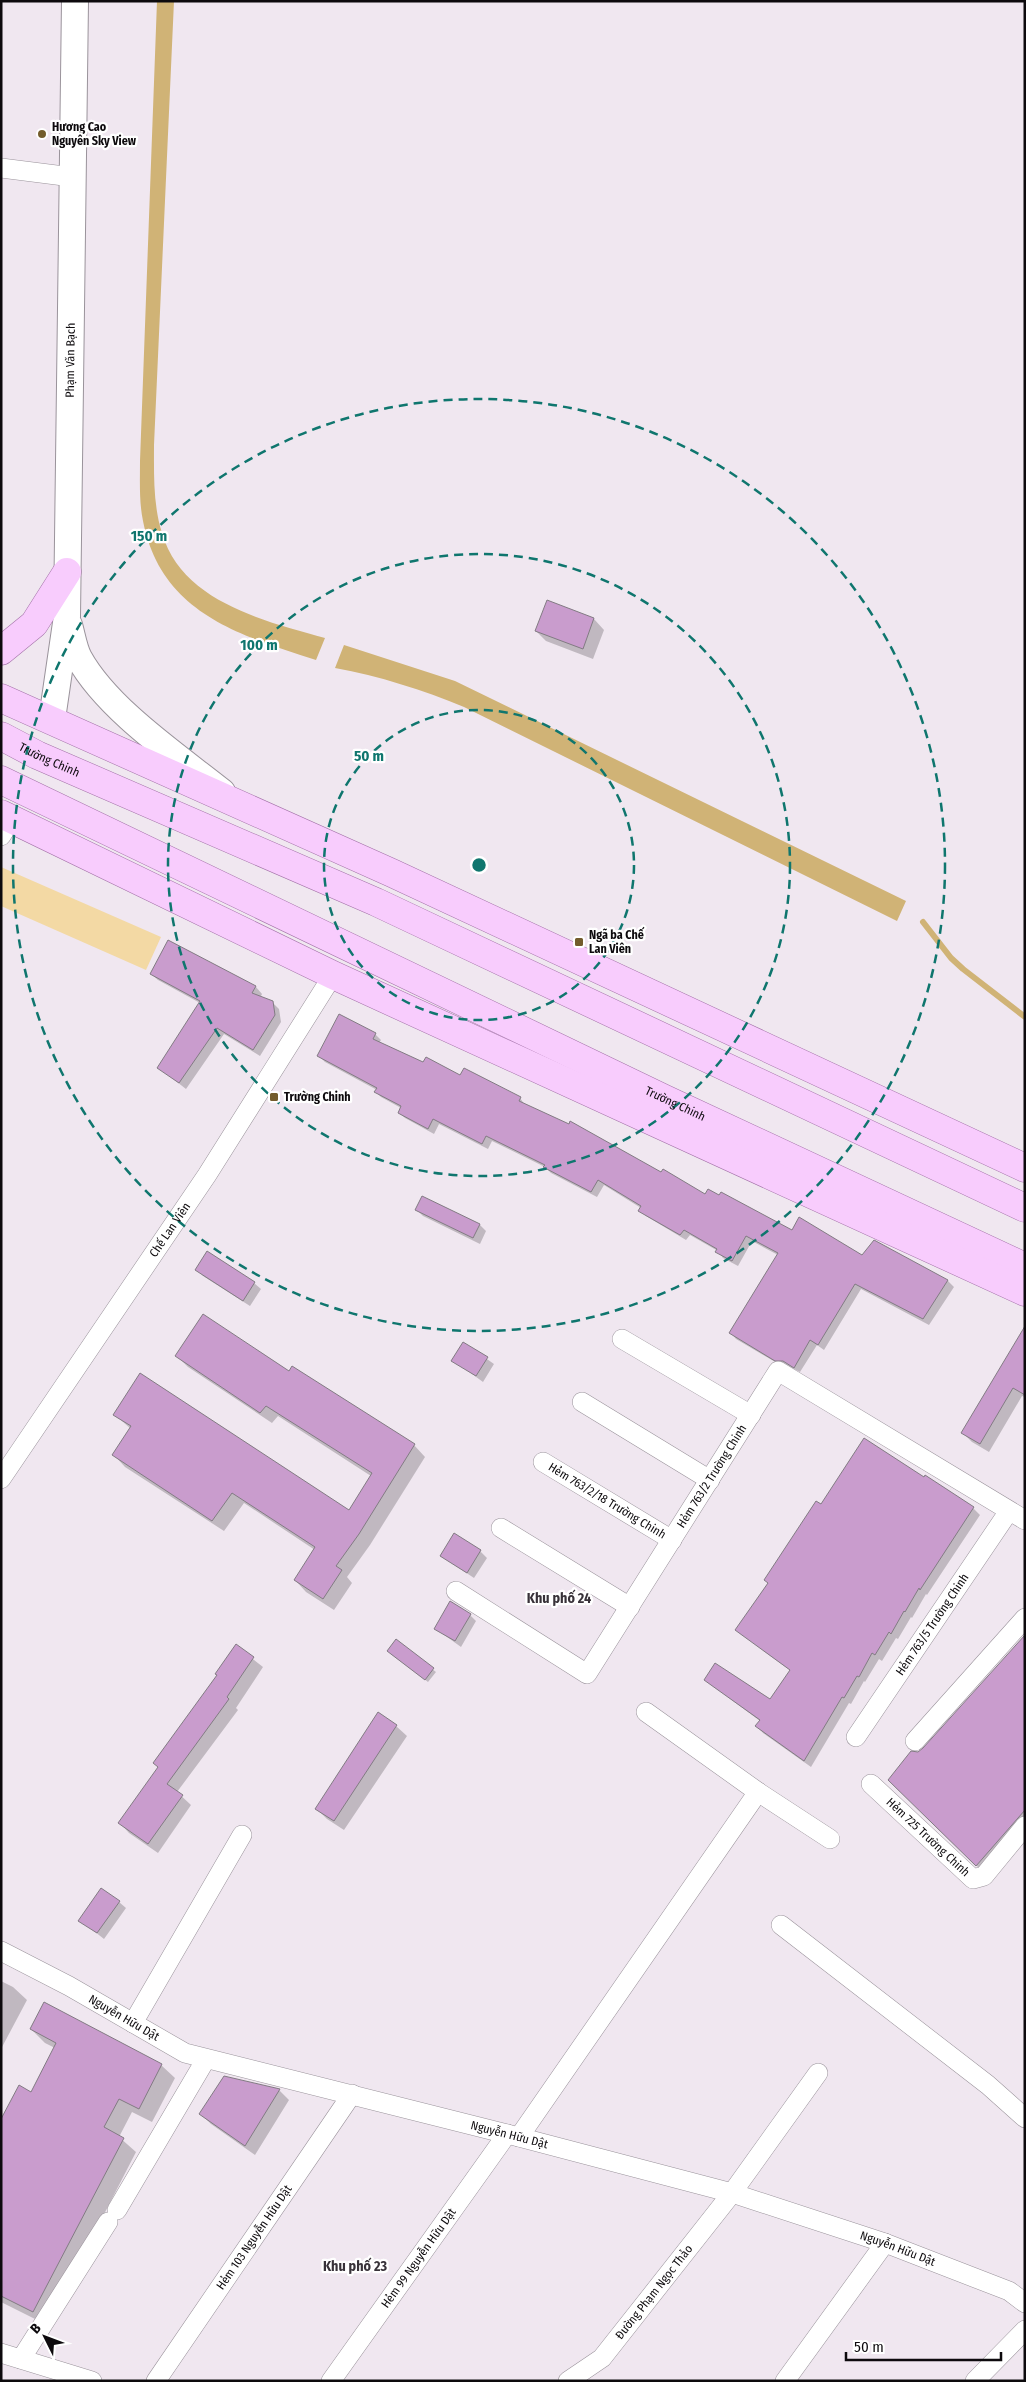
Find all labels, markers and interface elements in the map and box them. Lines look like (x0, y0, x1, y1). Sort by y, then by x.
place label: Hương Cao Nguyên Sky View (52, 120, 137, 148)
marker: Hương Cao Nguyên Sky View (36, 128, 48, 140)
street label: Phạm Văn Bạch (63, 323, 78, 398)
text: 150 m (131, 527, 167, 545)
text: 100 m (240, 636, 278, 654)
street label: Trường Chinh (17, 740, 82, 780)
text: 50 m (354, 747, 384, 765)
centre of rings (470, 856, 488, 874)
place label: Ngã ba Chế Lan Viên (589, 926, 645, 956)
marker: Ngã ba Chế Lan Viên (573, 936, 585, 948)
street label: Trường Chinh (643, 1084, 708, 1124)
place label: Trường Chinh (284, 1090, 351, 1104)
marker: Trường Chinh (268, 1091, 280, 1103)
street label: Chế Lan Viên (146, 1200, 193, 1260)
street label: Hẻm 763/2 Trường Chinh (674, 1422, 749, 1530)
street label: Hẻm 763/2/18 Trường Chinh (546, 1460, 669, 1542)
street label: Hẻm 763/5 Trường Chinh (893, 1571, 972, 1678)
district label: Khu phố 24 (527, 1589, 591, 1607)
street label: Hẻm 725 Trường Chinh (884, 1795, 973, 1879)
street label: Nguyễn Hữu Dật (86, 1992, 162, 2044)
street label: Nguyễn Hữu Dật (469, 2118, 550, 2151)
street label: Hẻm 103 Nguyễn Hữu Dật (214, 2182, 295, 2292)
street label: Hẻm 99 Nguyễn Hữu Dật (378, 2205, 459, 2311)
street label: Nguyễn Hữu Dật (858, 2228, 938, 2269)
street label: Đường Phạm Ngọc Thảo (612, 2242, 695, 2342)
district label: Khu phố 23 (323, 2257, 387, 2275)
north arrow (20, 2312, 70, 2362)
text: B (27, 2320, 45, 2337)
scale bar (846, 2330, 1001, 2362)
text: 50 m (854, 2338, 884, 2356)

